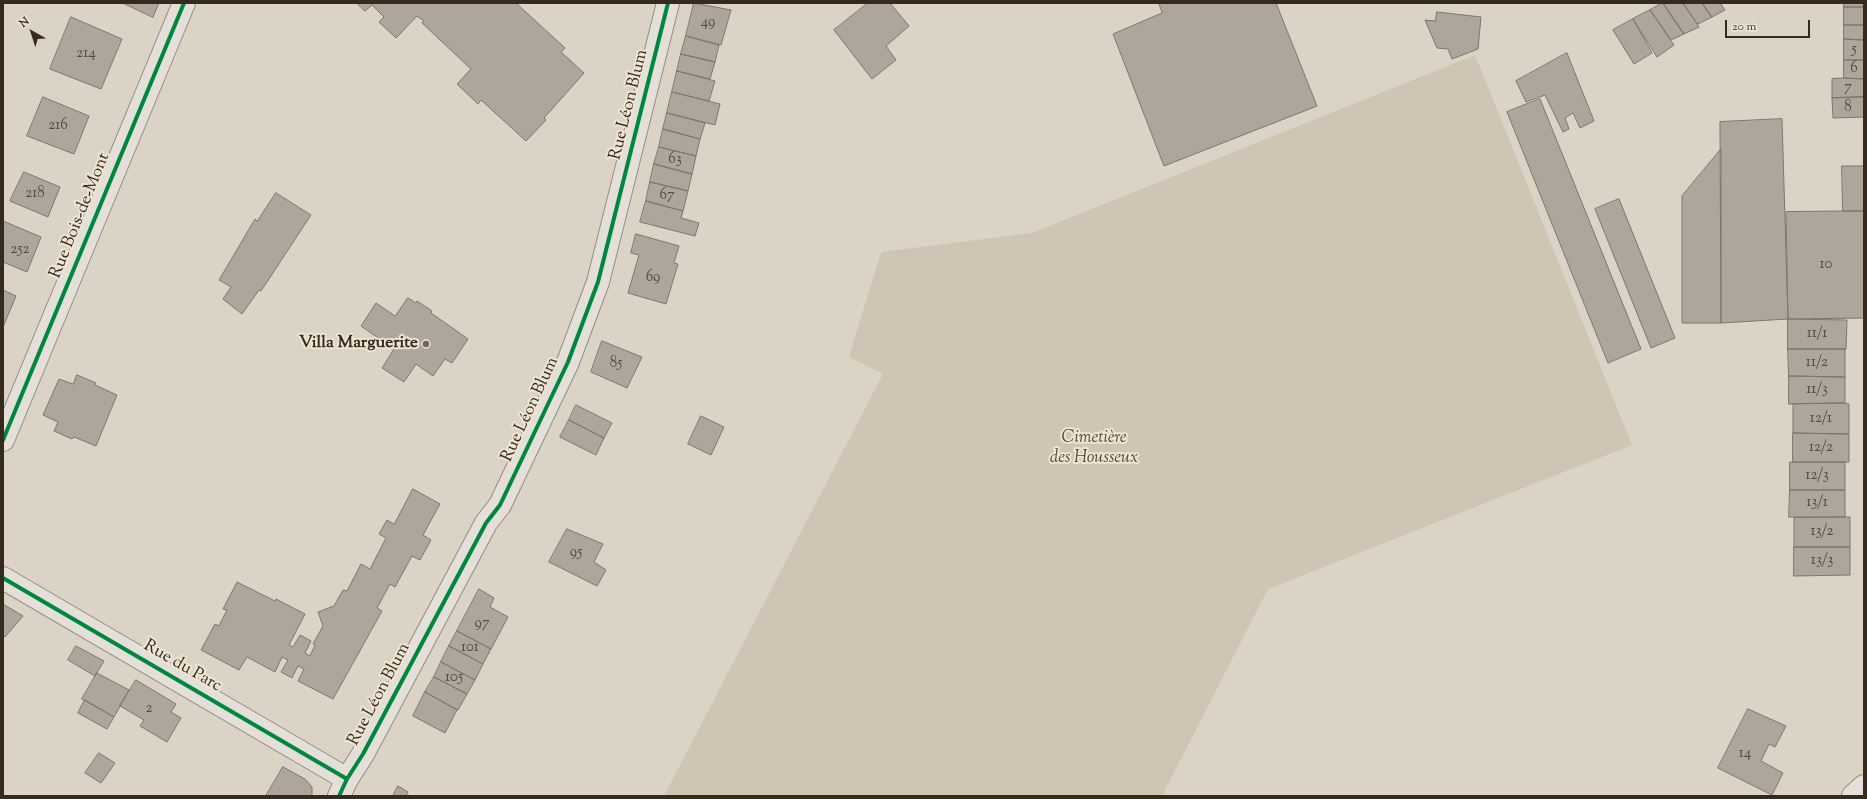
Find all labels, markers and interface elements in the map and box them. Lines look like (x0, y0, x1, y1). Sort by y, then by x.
north arrow (12, 12, 52, 52)
scale bar (1727, 12, 1812, 38)
text: N (16, 14, 33, 32)
house number: 49 (701, 14, 715, 32)
text: 20 m (1732, 18, 1756, 36)
house number: 5 (1851, 41, 1857, 59)
house number: 214 (76, 45, 96, 63)
street label: Rue Léon Blum (606, 48, 654, 162)
house number: 6 (1850, 60, 1858, 78)
house number: 7 (1844, 79, 1852, 97)
house number: 8 (1844, 99, 1852, 117)
house number: 216 (48, 117, 68, 135)
street label: Rue Bois-de-Mont (47, 150, 115, 282)
house number: 63 (668, 151, 682, 169)
house number: 218 (25, 185, 45, 203)
house number: 67 (660, 187, 674, 205)
house number: 252 (10, 241, 30, 259)
house number: 10 (1820, 256, 1832, 274)
house number: 69 (646, 269, 660, 287)
house number: 11/1 (1807, 325, 1827, 343)
place label: Villa Marguerite (299, 334, 418, 354)
marker: Villa Marguerite (421, 339, 431, 349)
street label: Rue Léon Blum (498, 354, 564, 466)
house number: 11/2 (1806, 354, 1828, 372)
house number: 85 (610, 355, 622, 373)
house number: 11/3 (1806, 381, 1828, 399)
house number: 12/1 (1810, 410, 1832, 428)
park label: Cimetière des Housseux (1050, 429, 1138, 469)
house number: 12/2 (1809, 439, 1833, 457)
house number: 12/3 (1805, 467, 1829, 485)
house number: 13/1 (1806, 494, 1828, 512)
house number: 13/2 (1810, 523, 1834, 541)
house number: 95 (570, 544, 582, 562)
house number: 13/3 (1811, 552, 1833, 570)
house number: 97 (475, 615, 489, 633)
street label: Rue du Parc (139, 636, 225, 698)
house number: 101 (461, 639, 479, 657)
street label: Rue Léon Blum (344, 640, 416, 750)
house number: 105 (445, 669, 463, 687)
house number: 2 (145, 700, 153, 718)
house number: 14 (1739, 745, 1751, 763)

